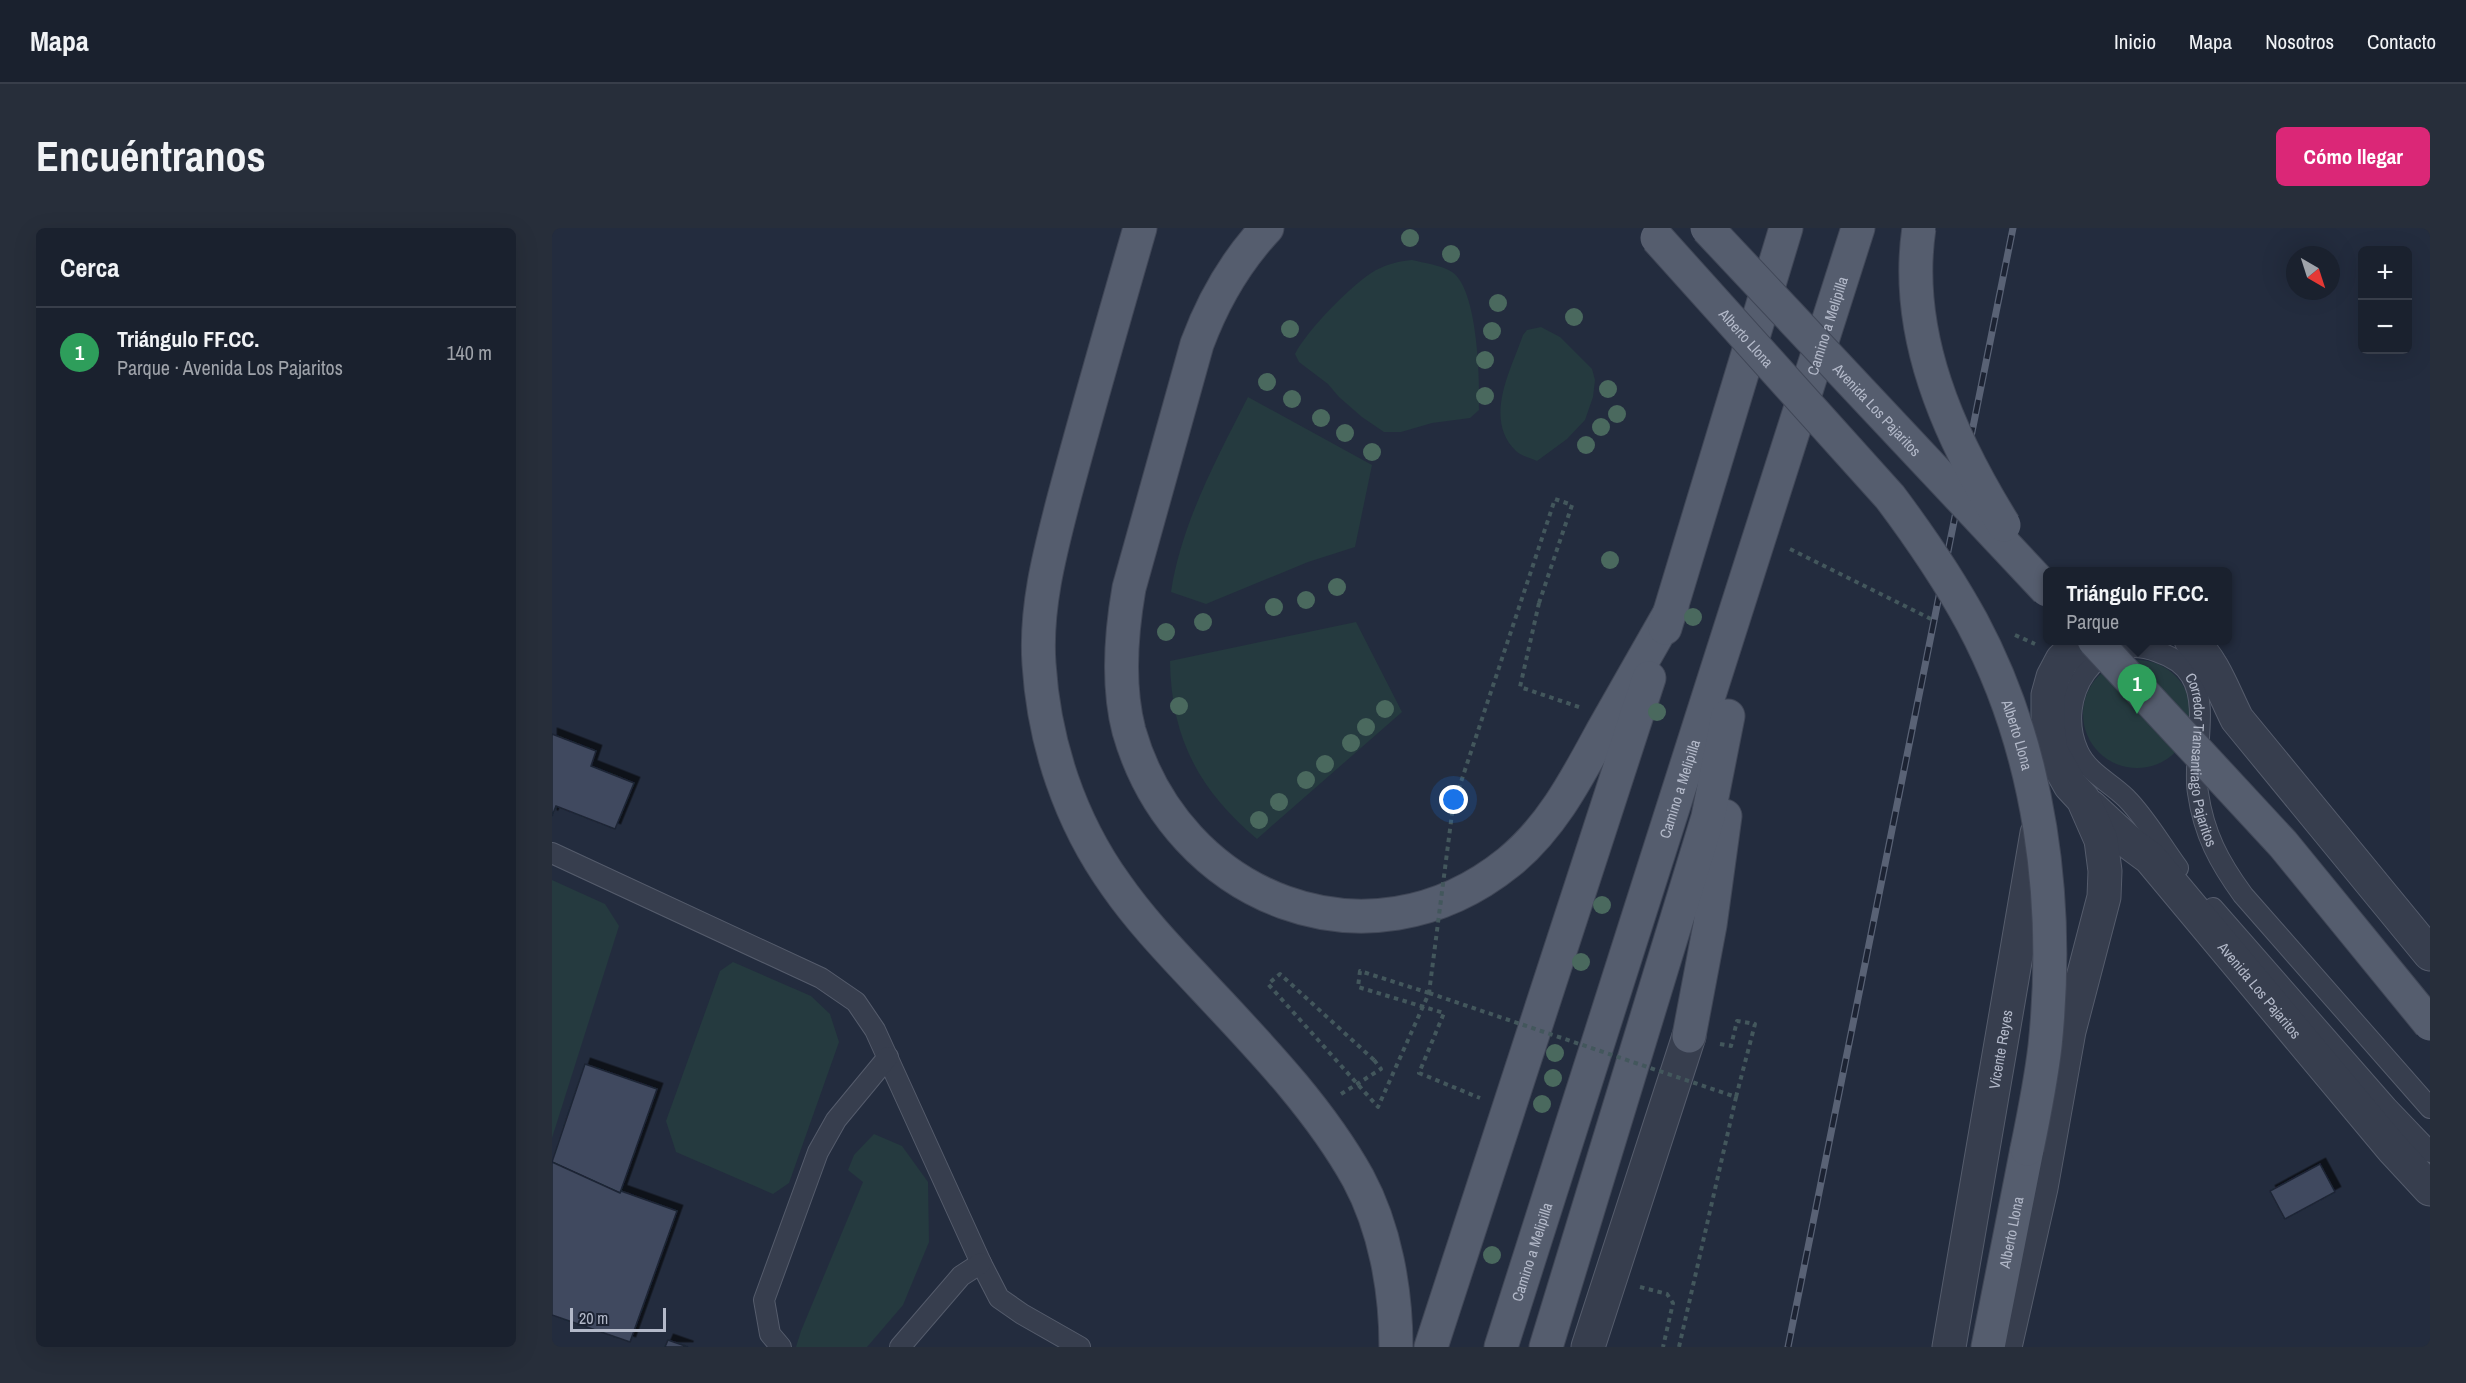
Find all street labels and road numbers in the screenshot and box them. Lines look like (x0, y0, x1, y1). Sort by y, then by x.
street label: Camino a Melipilla (1801, 273, 1852, 378)
street label: Alberto Llona (1714, 303, 1779, 372)
street label: Avenida Los Pajaritos (1828, 358, 1926, 461)
street label: Corredor Transantiago Pajaritos (2181, 669, 2223, 850)
street label: Alberto Llona (1997, 696, 2038, 772)
street label: Camino a Melipilla (1654, 737, 1705, 841)
street label: Avenida Los Pajaritos (2213, 936, 2307, 1043)
street label: Vicente Reyes (1983, 1008, 2017, 1090)
street label: Alberto Llona (1993, 1194, 2028, 1271)
street label: Camino a Melipilla (1506, 1200, 1557, 1304)

